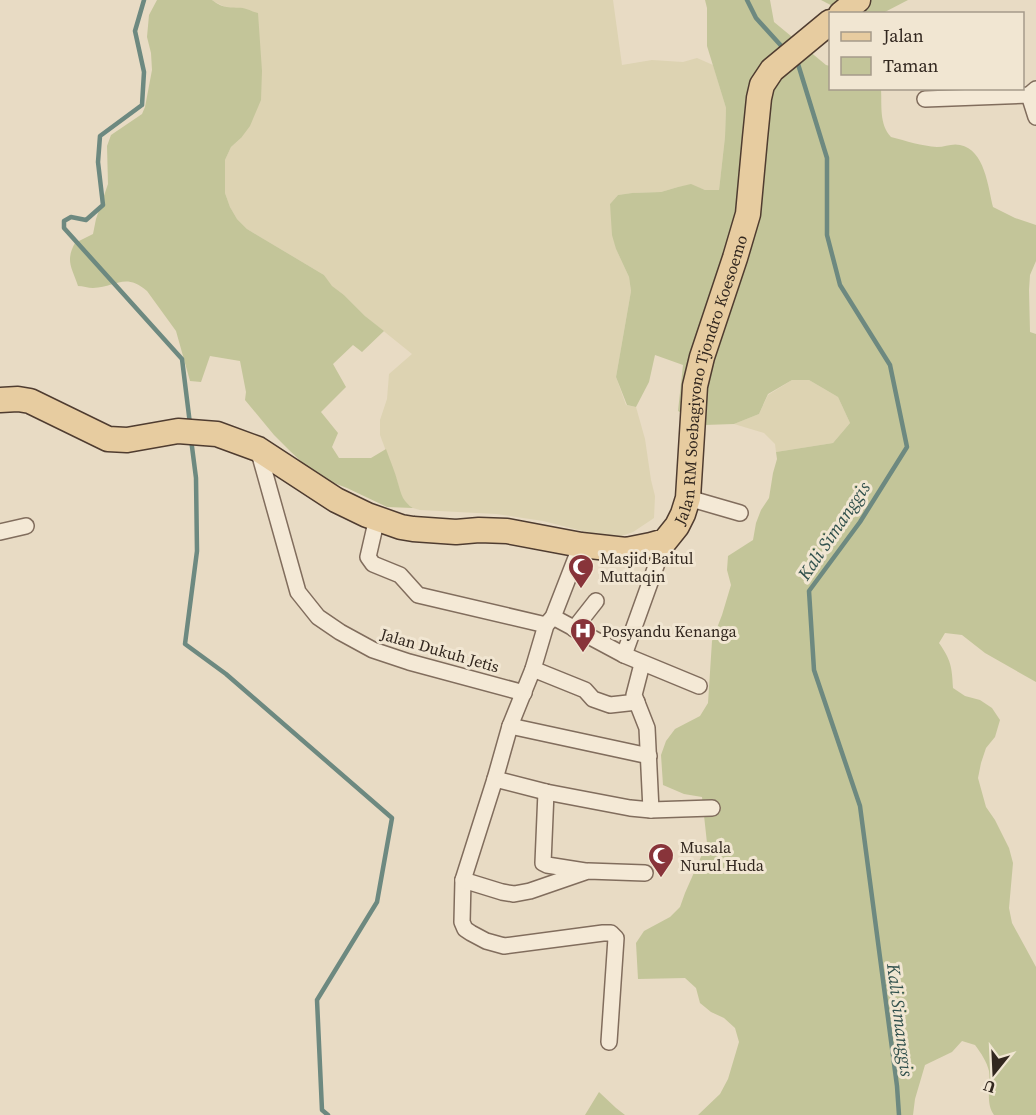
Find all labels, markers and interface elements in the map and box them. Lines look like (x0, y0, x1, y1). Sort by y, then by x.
legend (829, 12, 1024, 90)
text: Jalan (882, 23, 924, 48)
text: Taman (883, 53, 938, 78)
street label: Jalan RM Soebagiyono Tjondro Koesoemo (668, 232, 752, 529)
water label: Kali Simanggis (791, 476, 876, 586)
place label: Masjid Baitul Muttaqin (600, 547, 694, 587)
mosque icon: Masjid Baitul Muttaqin (566, 552, 596, 590)
hospital icon: Posyandu Kenanga (568, 616, 598, 654)
place label: Posyandu Kenanga (602, 620, 737, 642)
street label: Jalan Dukuh Jetis (377, 622, 502, 677)
place label: Musala Nurul Huda (680, 836, 765, 876)
mosque icon: Musala Nurul Huda (646, 841, 676, 879)
water label: Kali Simanggis (881, 961, 920, 1078)
north arrow (964, 1043, 1024, 1103)
text: U (980, 1075, 998, 1100)

